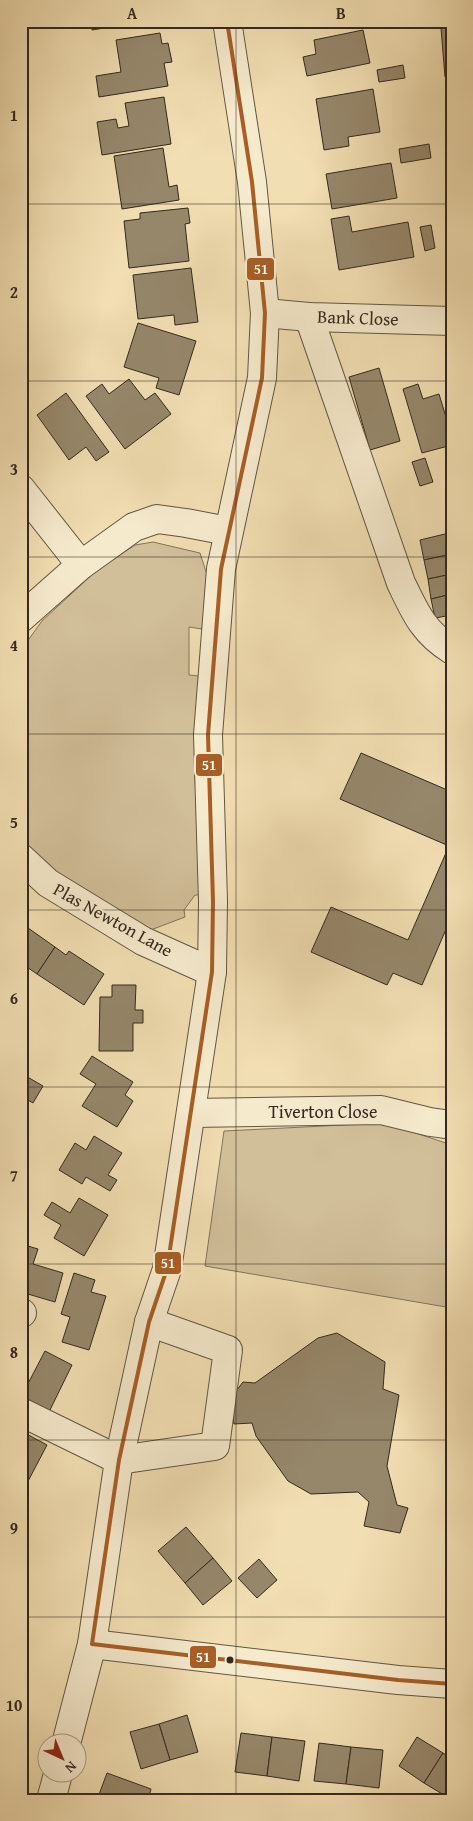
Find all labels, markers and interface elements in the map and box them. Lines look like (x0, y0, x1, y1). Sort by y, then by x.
text: A (127, 1, 138, 25)
text: B (336, 1, 346, 25)
text: 1 (10, 103, 18, 127)
line badge: 51 (246, 257, 275, 281)
text: 51 (254, 259, 268, 279)
text: 2 (10, 280, 18, 304)
street label: Bank Close (317, 303, 399, 332)
text: 3 (10, 457, 18, 481)
text: 4 (10, 633, 18, 657)
line badge: 51 (195, 753, 223, 777)
text: 51 (202, 755, 216, 775)
text: 5 (10, 810, 18, 834)
street label: Plas Newton Lane (49, 876, 178, 964)
text: 6 (10, 986, 18, 1010)
street label: Tiverton Close (269, 1098, 377, 1125)
text: 7 (10, 1163, 18, 1187)
line badge: 51 (154, 1251, 182, 1275)
text: 51 (161, 1253, 175, 1273)
text: 8 (10, 1340, 18, 1364)
text: 9 (10, 1516, 18, 1540)
line badge: 51 (189, 1645, 217, 1669)
text: 51 (196, 1647, 210, 1667)
unlabelled marker (225, 1655, 235, 1665)
text: 10 (6, 1693, 22, 1717)
north arrow (38, 1734, 88, 1784)
text: N (60, 1757, 81, 1778)

